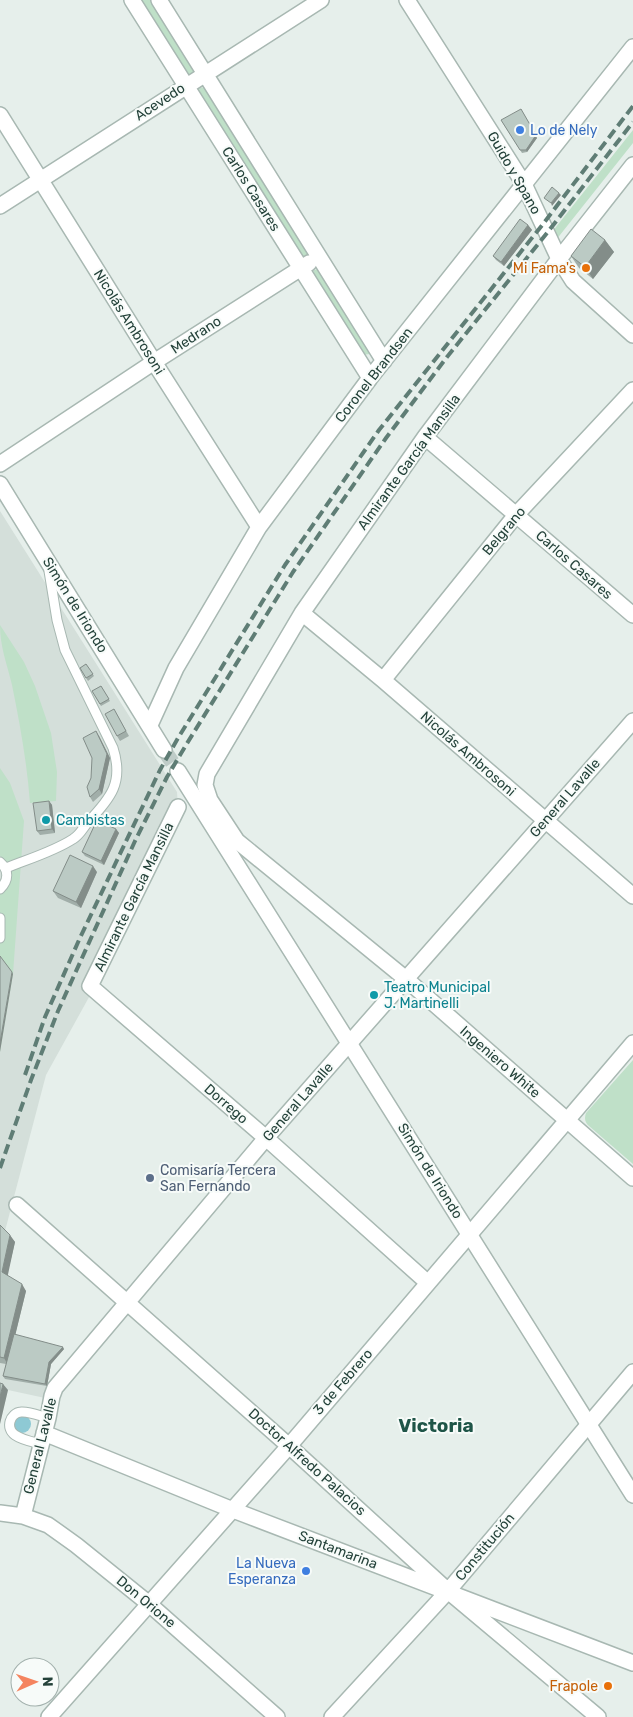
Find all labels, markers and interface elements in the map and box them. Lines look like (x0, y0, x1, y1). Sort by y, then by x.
street label: Acevedo (132, 80, 188, 124)
place label: Lo de Nely (530, 122, 598, 139)
marker: Lo de Nely (514, 124, 526, 136)
street label: Guido y Spano (483, 129, 545, 217)
street label: Carlos Casares (218, 144, 284, 234)
place label: Mi Fama's (513, 260, 576, 277)
marker: Mi Fama's (580, 262, 592, 274)
street label: Nicolás Ambrosoni (90, 266, 168, 378)
street label: Medrano (168, 312, 224, 358)
street label: Coronel Brandsen (331, 324, 417, 426)
street label: Almirante García Mansilla (354, 391, 464, 533)
street label: Belgrano (479, 503, 529, 559)
street label: Carlos Casares (532, 527, 616, 603)
street label: Simón de Iriondo (39, 554, 111, 656)
street label: Nicolás Ambrosoni (417, 708, 519, 800)
street label: General Lavalle (526, 755, 604, 841)
place label: Cambistas (56, 812, 125, 829)
marker: Cambistas (40, 814, 52, 826)
street label: Almirante García Mansilla (90, 820, 178, 974)
place label: Teatro Municipal J. Martinelli (384, 979, 490, 1012)
marker: Teatro Municipal J. Martinelli (368, 989, 380, 1001)
street label: Ingeniero White (456, 1022, 544, 1102)
street label: General Lavalle (259, 1059, 337, 1145)
street label: Dorrego (201, 1080, 251, 1128)
street label: Simón de Iriondo (394, 1120, 466, 1222)
place label: Comisaría Tercera San Fernando (160, 1162, 276, 1195)
marker: Comisaría Tercera San Fernando (144, 1172, 156, 1184)
street label: 3 de Febrero (310, 1346, 376, 1418)
street label: General Lavalle (20, 1396, 60, 1496)
street label: Doctor Alfredo Palacios (245, 1405, 369, 1519)
district label: Victoria (398, 1414, 474, 1437)
street label: Constitución (452, 1510, 518, 1584)
street label: Santamarina (296, 1527, 380, 1573)
place label: La Nueva Esperanza (228, 1555, 296, 1588)
marker: La Nueva Esperanza (300, 1565, 312, 1577)
street label: Don Orione (113, 1572, 179, 1632)
north arrow (10, 1657, 60, 1707)
text: N (39, 1676, 56, 1687)
place label: Frapole (549, 1678, 598, 1695)
marker: Frapole (602, 1680, 614, 1692)

